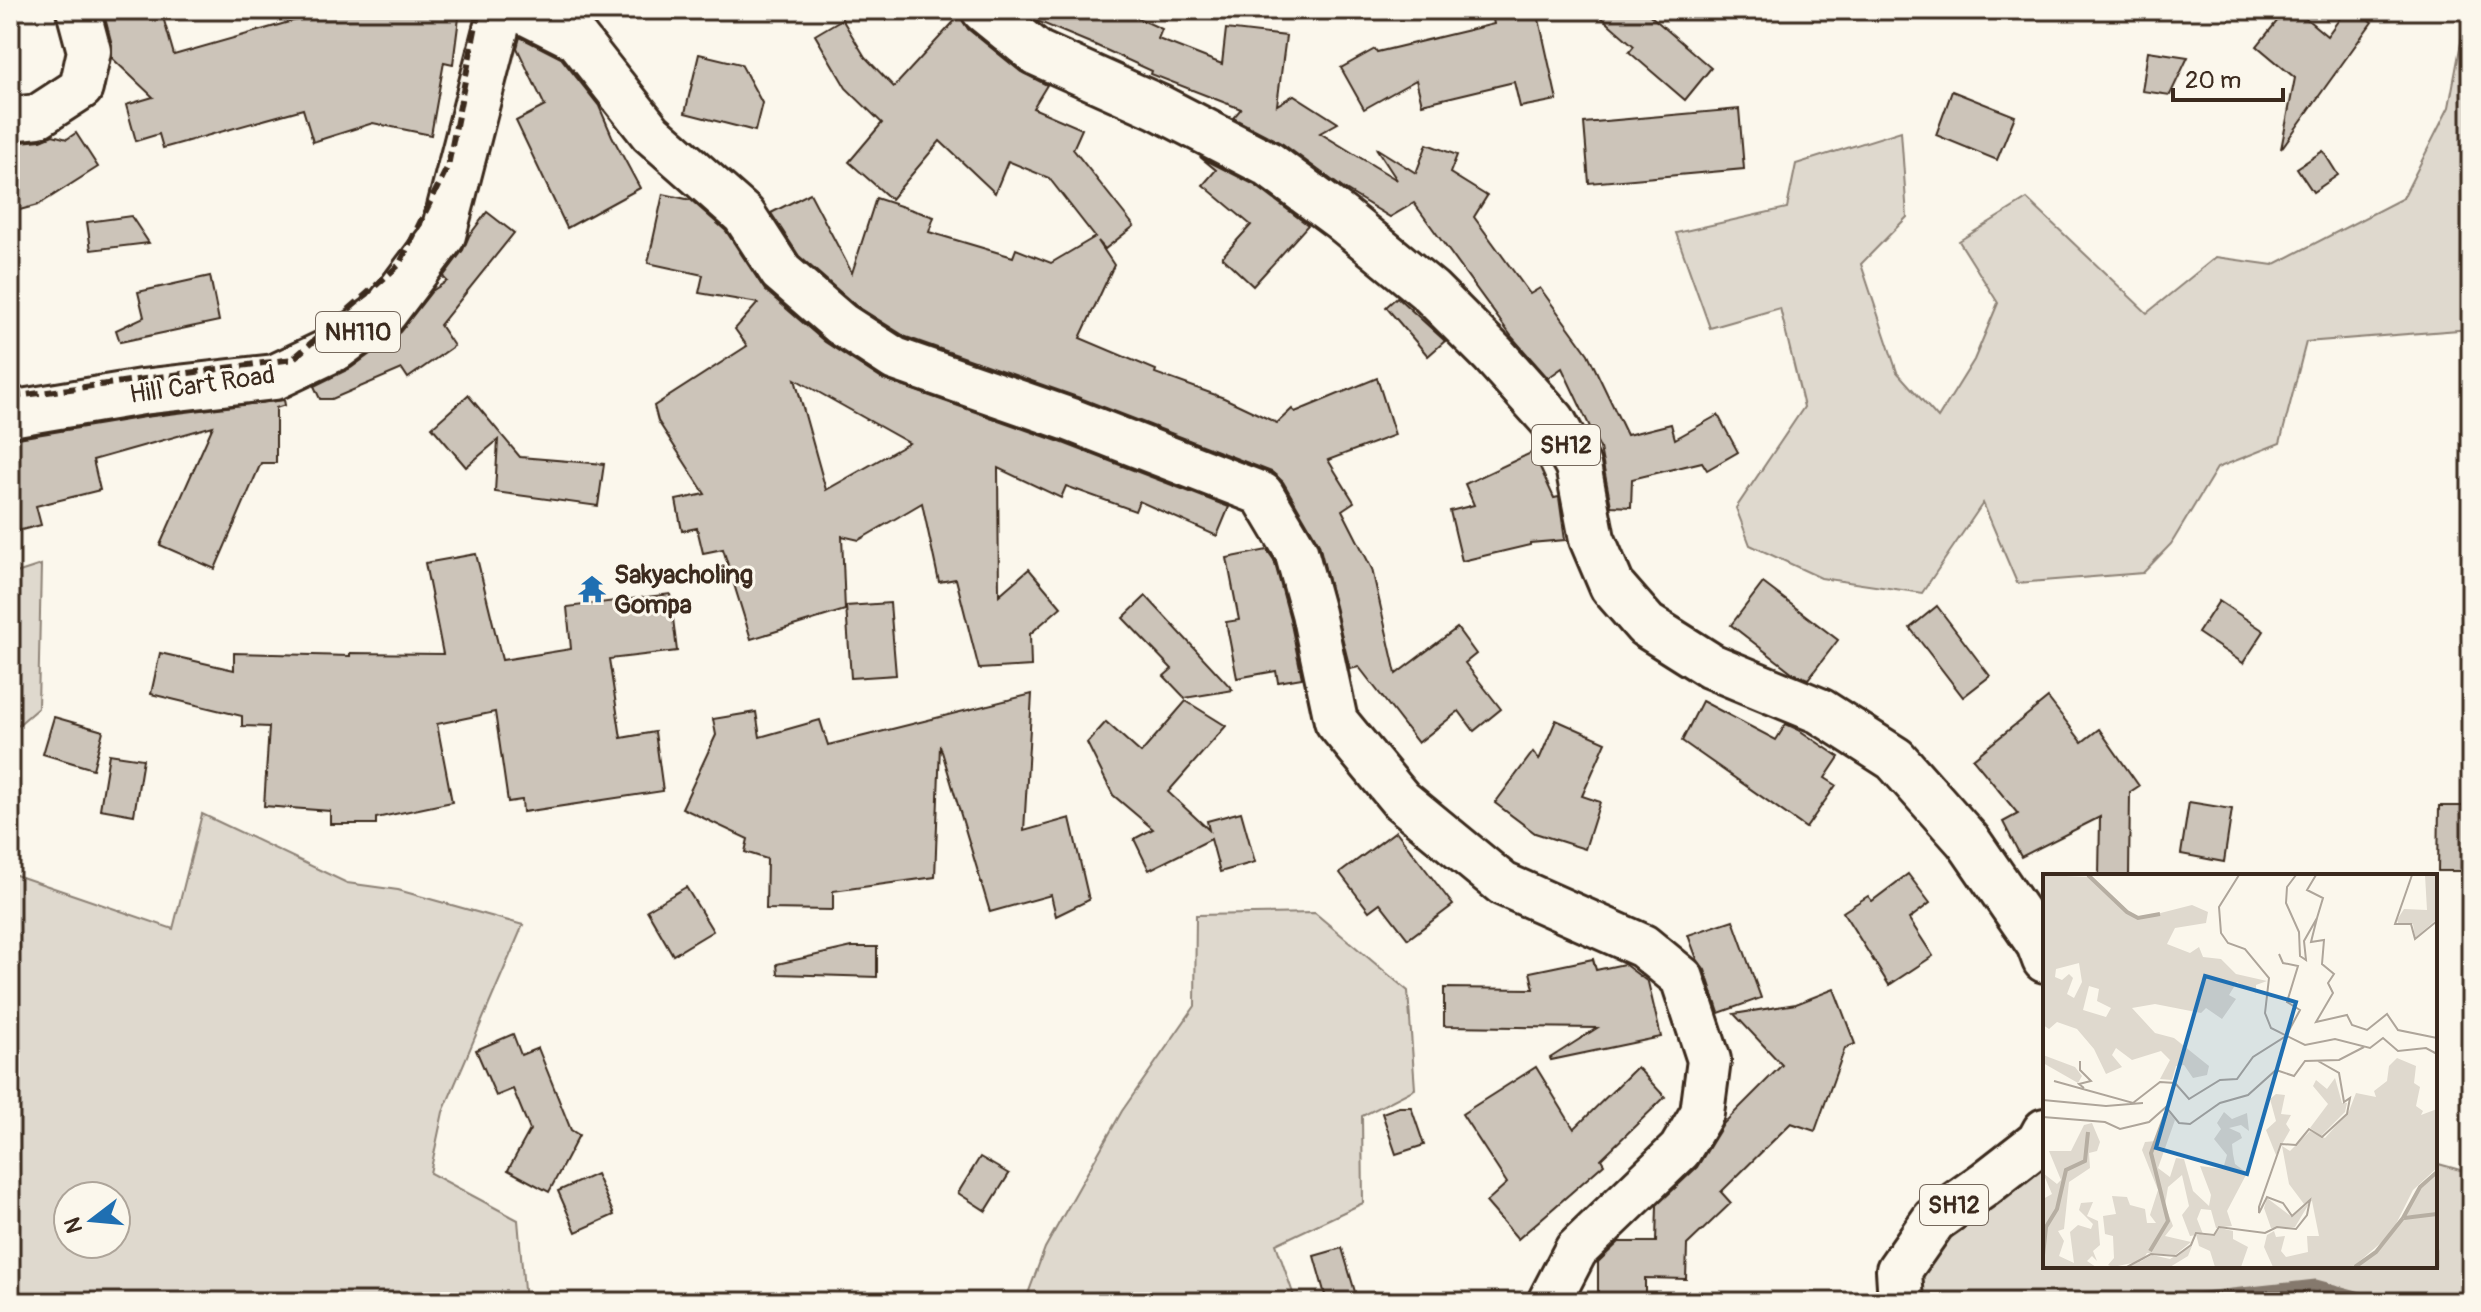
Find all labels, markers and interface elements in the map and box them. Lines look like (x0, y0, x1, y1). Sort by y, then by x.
scale bar (2173, 52, 2283, 102)
text: 20 m (2185, 66, 2241, 95)
road number: NH110 (316, 312, 400, 352)
street label: Hill Cart Road (127, 359, 277, 411)
road number: SH12 (1532, 425, 1600, 465)
place label: Sakyacholing Gompa (614, 559, 753, 621)
temple icon: Sakyacholing Gompa (577, 574, 607, 604)
inset map (2043, 874, 2437, 1268)
north arrow (52, 1180, 132, 1260)
road number: SH12 (1920, 1185, 1988, 1225)
text: N (58, 1214, 89, 1236)

